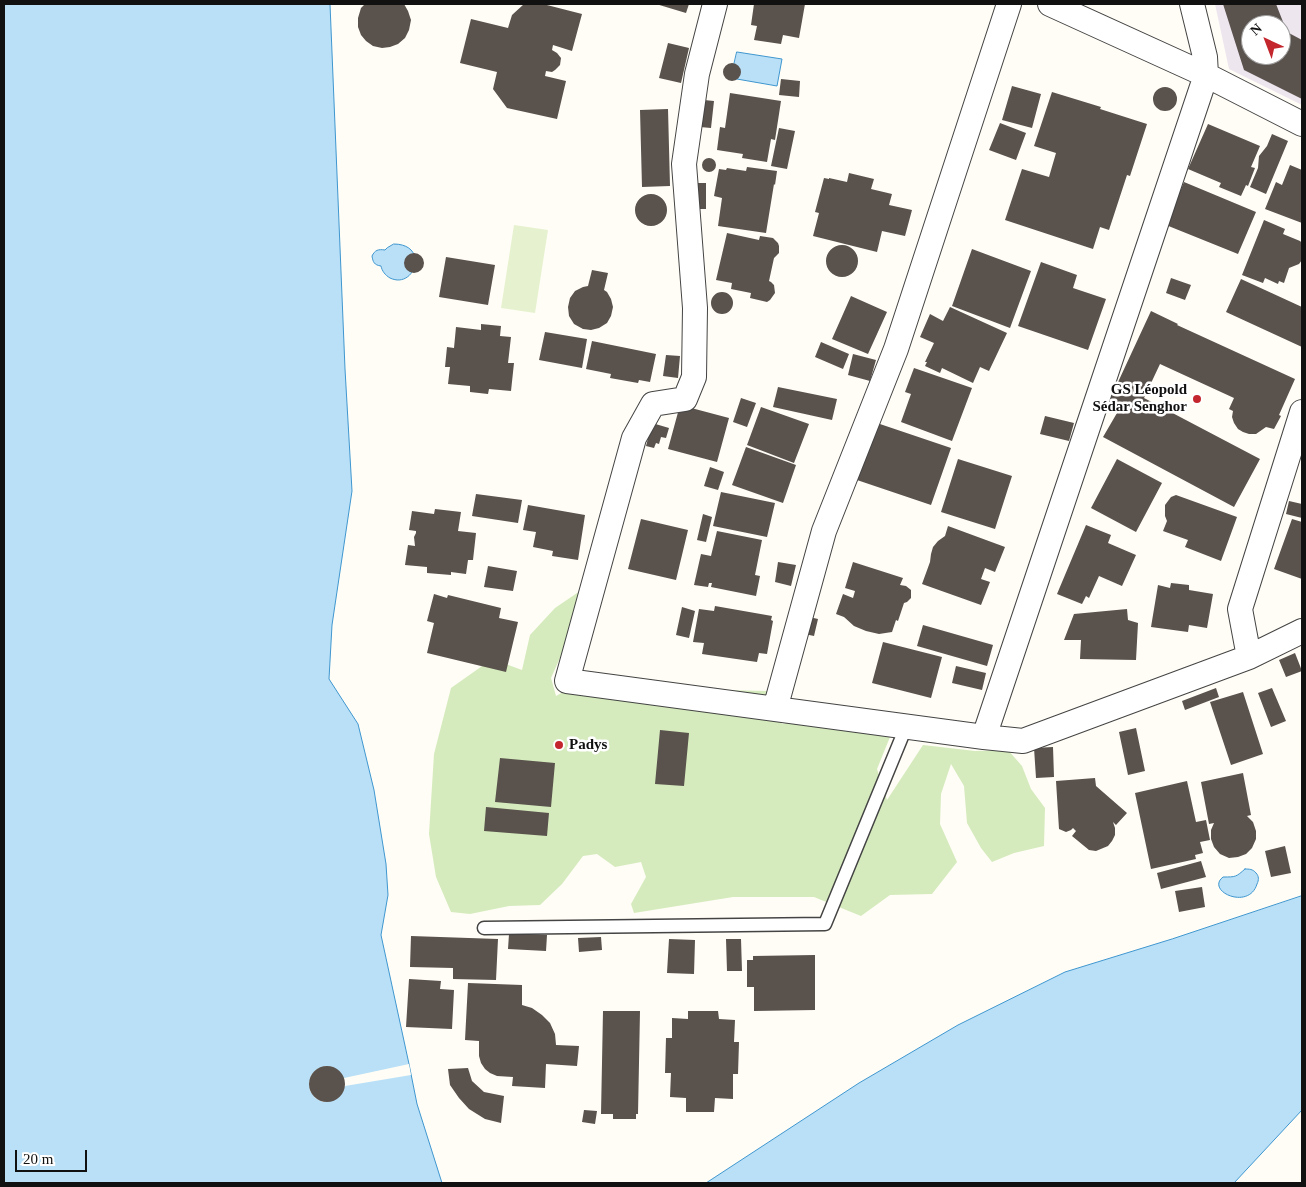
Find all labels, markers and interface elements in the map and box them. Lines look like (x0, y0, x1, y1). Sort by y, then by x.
north arrow (1241, 15, 1291, 65)
text: N (1247, 20, 1265, 38)
place label: GS Léopold Sédar Senghor (1092, 381, 1187, 416)
marker: GS Léopold Sédar Senghor (1191, 393, 1203, 405)
place label: Padys (569, 736, 607, 754)
marker: Padys (553, 739, 565, 751)
scale bar (18, 1140, 90, 1172)
text: 20 m (23, 1151, 53, 1167)

